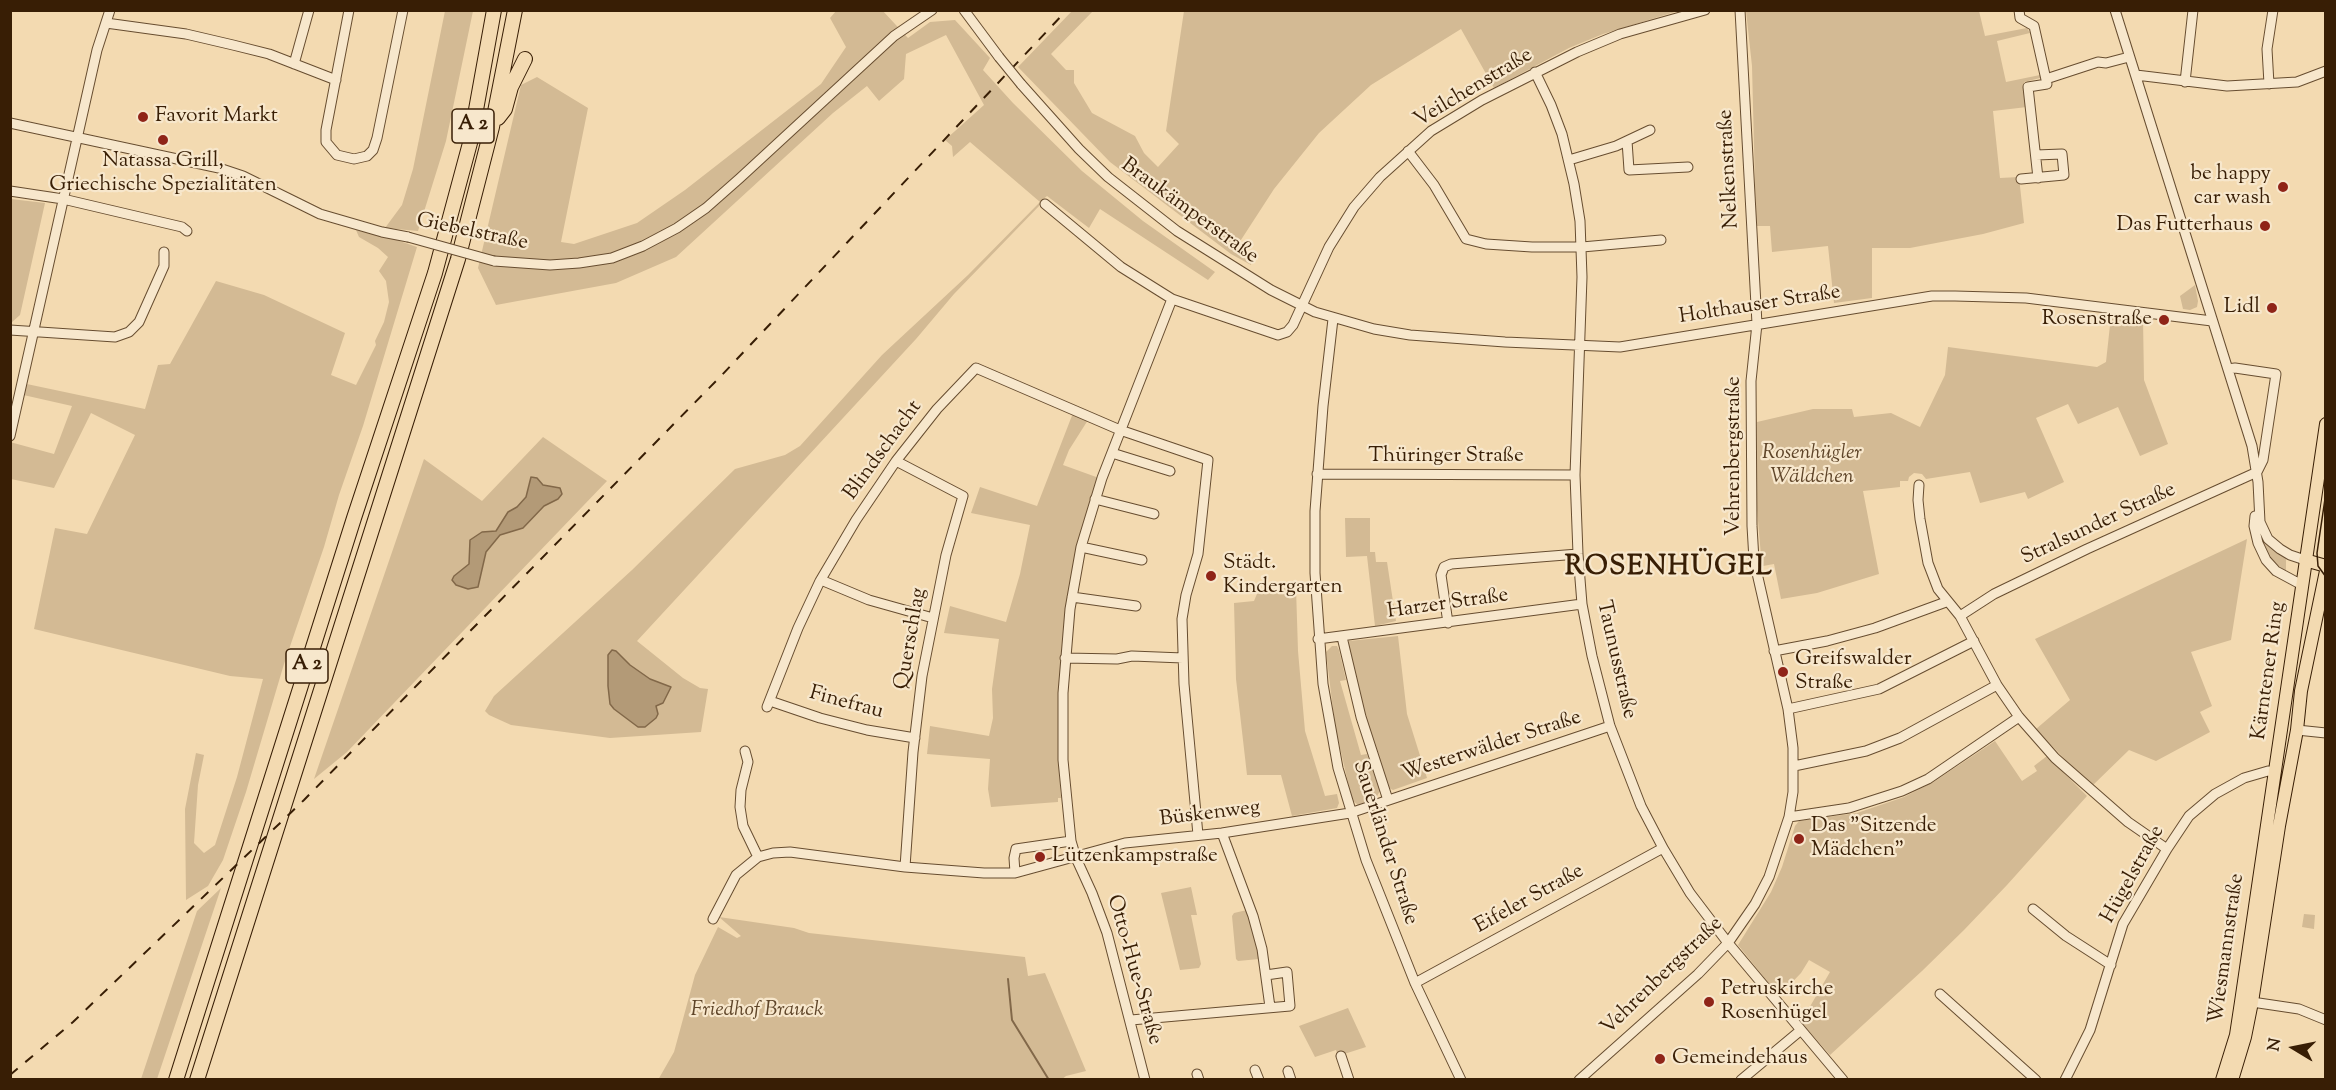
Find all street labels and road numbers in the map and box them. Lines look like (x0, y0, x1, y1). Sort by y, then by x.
street label: Veilchenstraße (1410, 44, 1538, 134)
road number: A 2 (452, 109, 494, 143)
street label: Nelkenstraße (1714, 109, 1746, 229)
street label: Braukämperstraße (1115, 154, 1263, 270)
street label: Giebelstraße (414, 209, 530, 257)
street label: Holthauser Straße (1677, 281, 1843, 331)
street label: Vehrenbergstraße (1722, 376, 1748, 536)
street label: Blindschacht (839, 396, 929, 506)
street label: Thüringer Straße (1368, 444, 1524, 470)
street label: Stralsunder Straße (2018, 478, 2180, 572)
street label: Harzer Straße (1386, 584, 1510, 626)
street label: Querschlag (891, 586, 933, 692)
street label: Taunusstraße (1589, 598, 1641, 722)
street label: Kärntener Ring (2248, 600, 2292, 742)
road number: A 2 (286, 649, 328, 683)
street label: Finefrau (806, 682, 886, 726)
street label: Westerwälder Straße (1399, 706, 1585, 788)
street label: Sauerländer Straße (1346, 758, 1422, 928)
street label: Büskenweg (1158, 796, 1262, 834)
street label: Hügelstraße (2097, 822, 2171, 928)
street label: Eifeler Straße (1471, 860, 1589, 940)
street label: Wiesmannstraße (2205, 872, 2251, 1026)
street label: Otto-Hue-Straße (1100, 892, 1166, 1048)
street label: Vehrenbergstraße (1597, 912, 1729, 1042)

